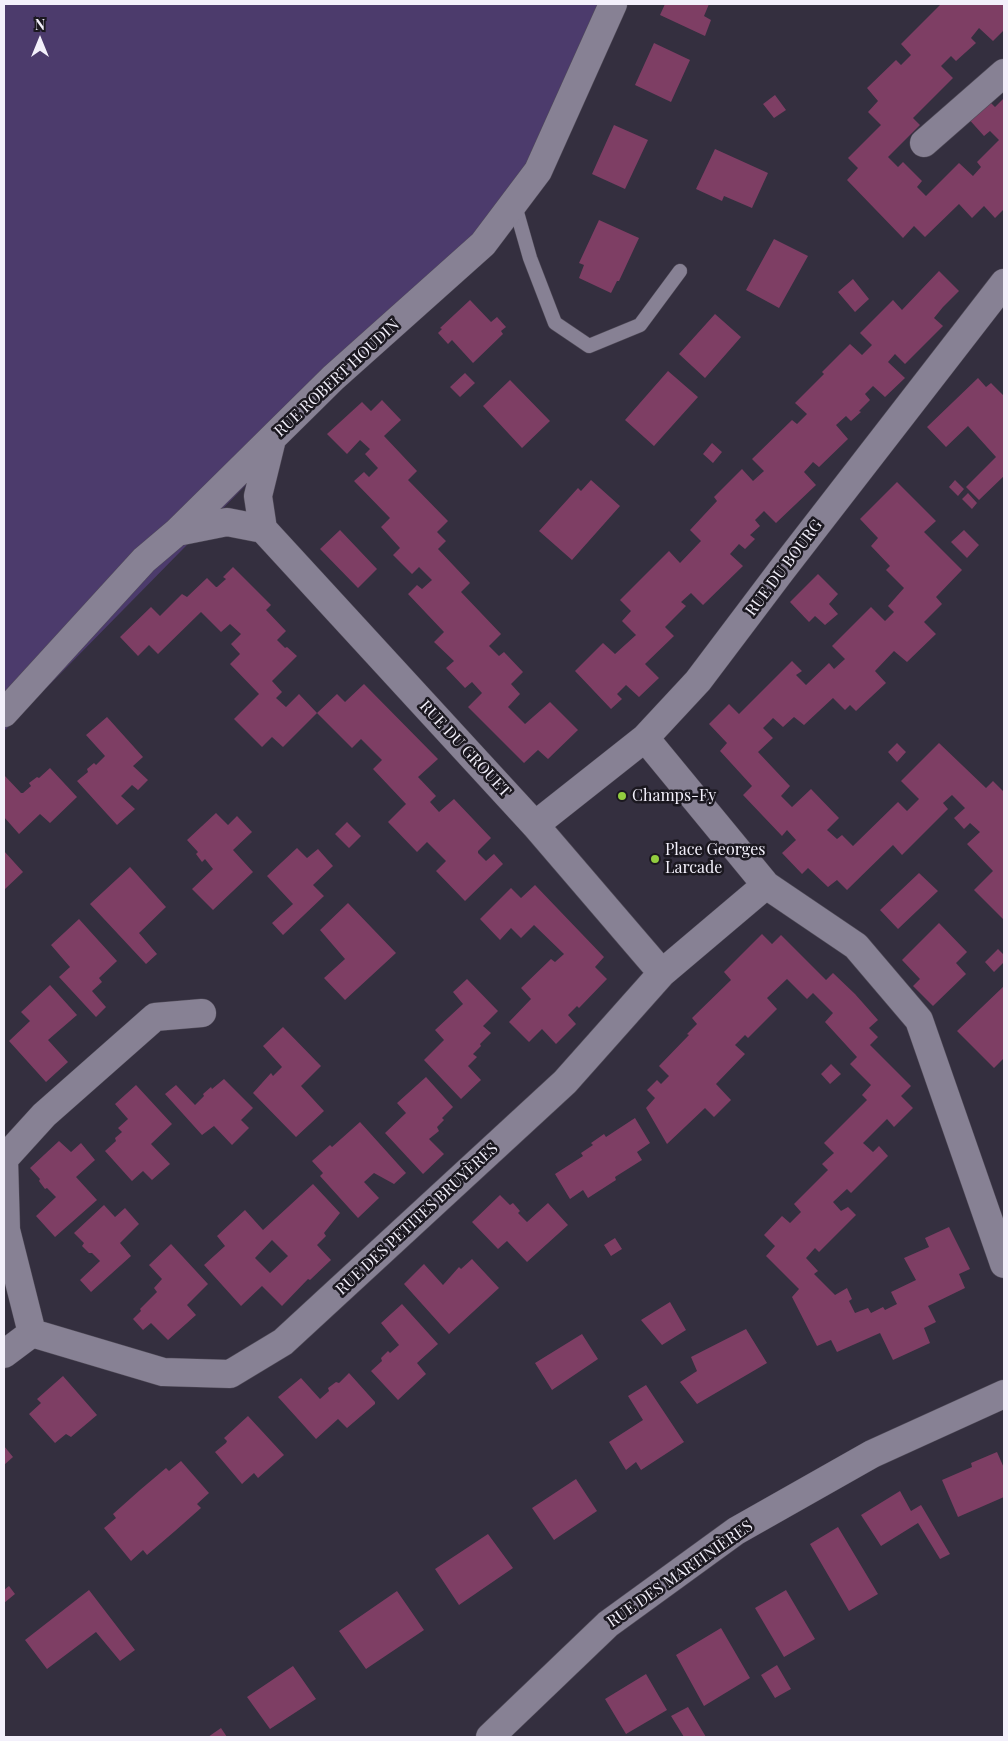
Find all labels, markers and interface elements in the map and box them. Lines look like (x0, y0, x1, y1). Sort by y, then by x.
north arrow (15, 15, 65, 65)
text: N (35, 15, 45, 34)
street label: RUE ROBERT HOUDIN (271, 315, 403, 441)
street label: RUE DU BOURG (742, 516, 826, 620)
street label: RUE DU GROUET (415, 697, 515, 801)
place label: Champs-Fy (632, 786, 716, 806)
marker: Champs-Fy (616, 790, 628, 802)
place label: Place Georges Larcade (665, 840, 765, 878)
marker: Place Georges Larcade (649, 853, 661, 865)
street label: RUE DES PETITES BRUYÈRES (332, 1139, 502, 1299)
street label: RUE DES MARTINIÈRES (604, 1516, 756, 1632)

